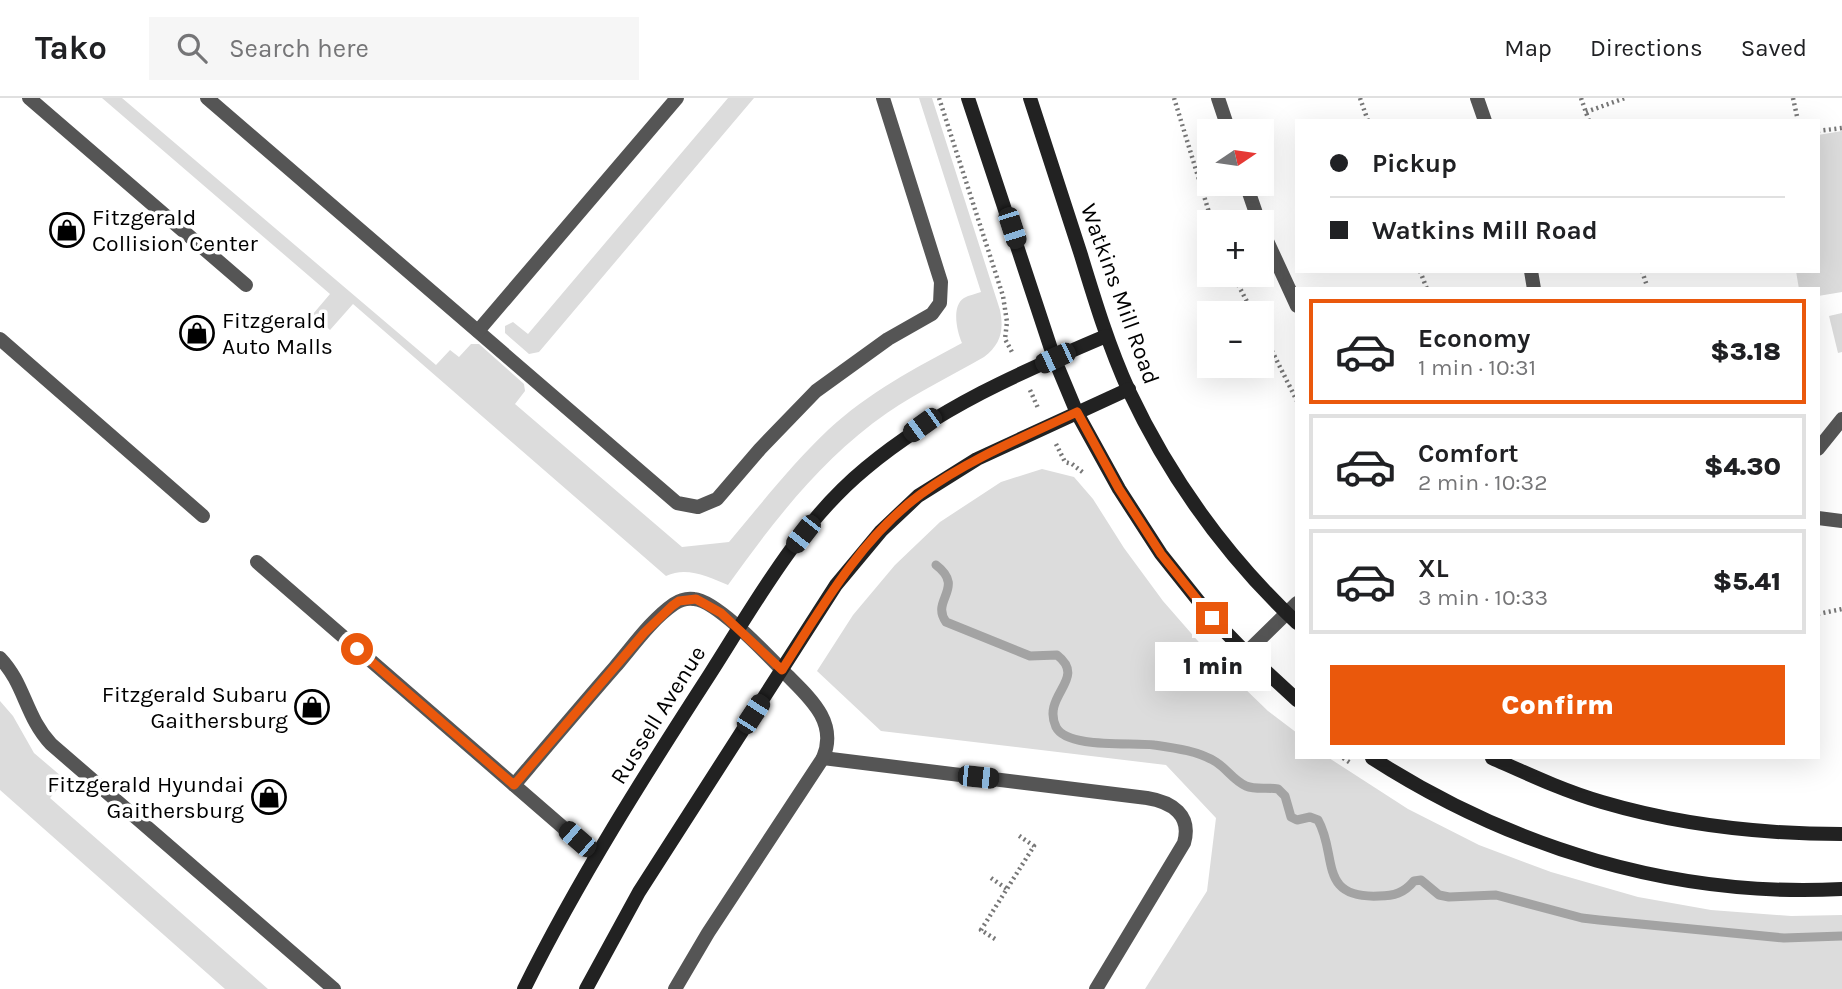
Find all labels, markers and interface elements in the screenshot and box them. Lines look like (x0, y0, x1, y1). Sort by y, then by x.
search box (149, 17, 639, 80)
text: Tako (35, 29, 107, 67)
icon: search (173, 29, 211, 67)
text: Search here (229, 33, 369, 64)
text: Map (1504, 34, 1552, 62)
text: Directions (1590, 34, 1703, 62)
text: Saved (1741, 34, 1807, 62)
north arrow (1197, 119, 1274, 196)
map controls (1197, 119, 1274, 378)
text: Pickup (1372, 148, 1457, 179)
street label: Watkins Mill Road (1075, 200, 1165, 388)
place label: Fitzgerald Collision Center (92, 204, 259, 257)
car (996, 205, 1029, 251)
button: + (1197, 210, 1274, 287)
shop icon: Fitzgerald Collision Center (48, 211, 86, 249)
text: Watkins Mill Road (1372, 215, 1598, 246)
button: − (1197, 301, 1274, 378)
place label: Fitzgerald Auto Malls (222, 307, 333, 360)
shop icon: Fitzgerald Auto Malls (178, 314, 216, 352)
icon: car (1334, 320, 1397, 383)
text: Economy (1418, 323, 1530, 354)
text: $3.18 (1710, 336, 1781, 367)
car (1032, 340, 1079, 376)
text: 1 min · 10:31 (1418, 354, 1536, 381)
car (899, 404, 946, 446)
icon: car (1334, 435, 1397, 498)
text: Comfort (1418, 438, 1519, 469)
text: $4.30 (1704, 451, 1781, 482)
text: 2 min · 10:32 (1418, 469, 1548, 496)
car (782, 511, 825, 557)
icon: car (1334, 550, 1397, 613)
text: XL (1418, 553, 1449, 584)
text: $5.41 (1713, 566, 1781, 597)
text: 3 min · 10:33 (1418, 584, 1548, 611)
route end (1196, 602, 1228, 634)
route start (341, 633, 373, 665)
street label: Russell Avenue (605, 641, 711, 789)
callout: 1 min (1154, 642, 1270, 692)
text: 1 min (1183, 653, 1243, 680)
button: Confirm (1330, 665, 1785, 745)
place label: Fitzgerald Subaru Gaithersburg (102, 681, 288, 734)
shop icon: Fitzgerald Subaru Gaithersburg (293, 688, 331, 726)
car (733, 691, 774, 737)
car (957, 764, 1000, 790)
place label: Fitzgerald Hyundai Gaithersburg (47, 771, 244, 824)
shop icon: Fitzgerald Hyundai Gaithersburg (250, 778, 288, 816)
car (555, 817, 600, 861)

